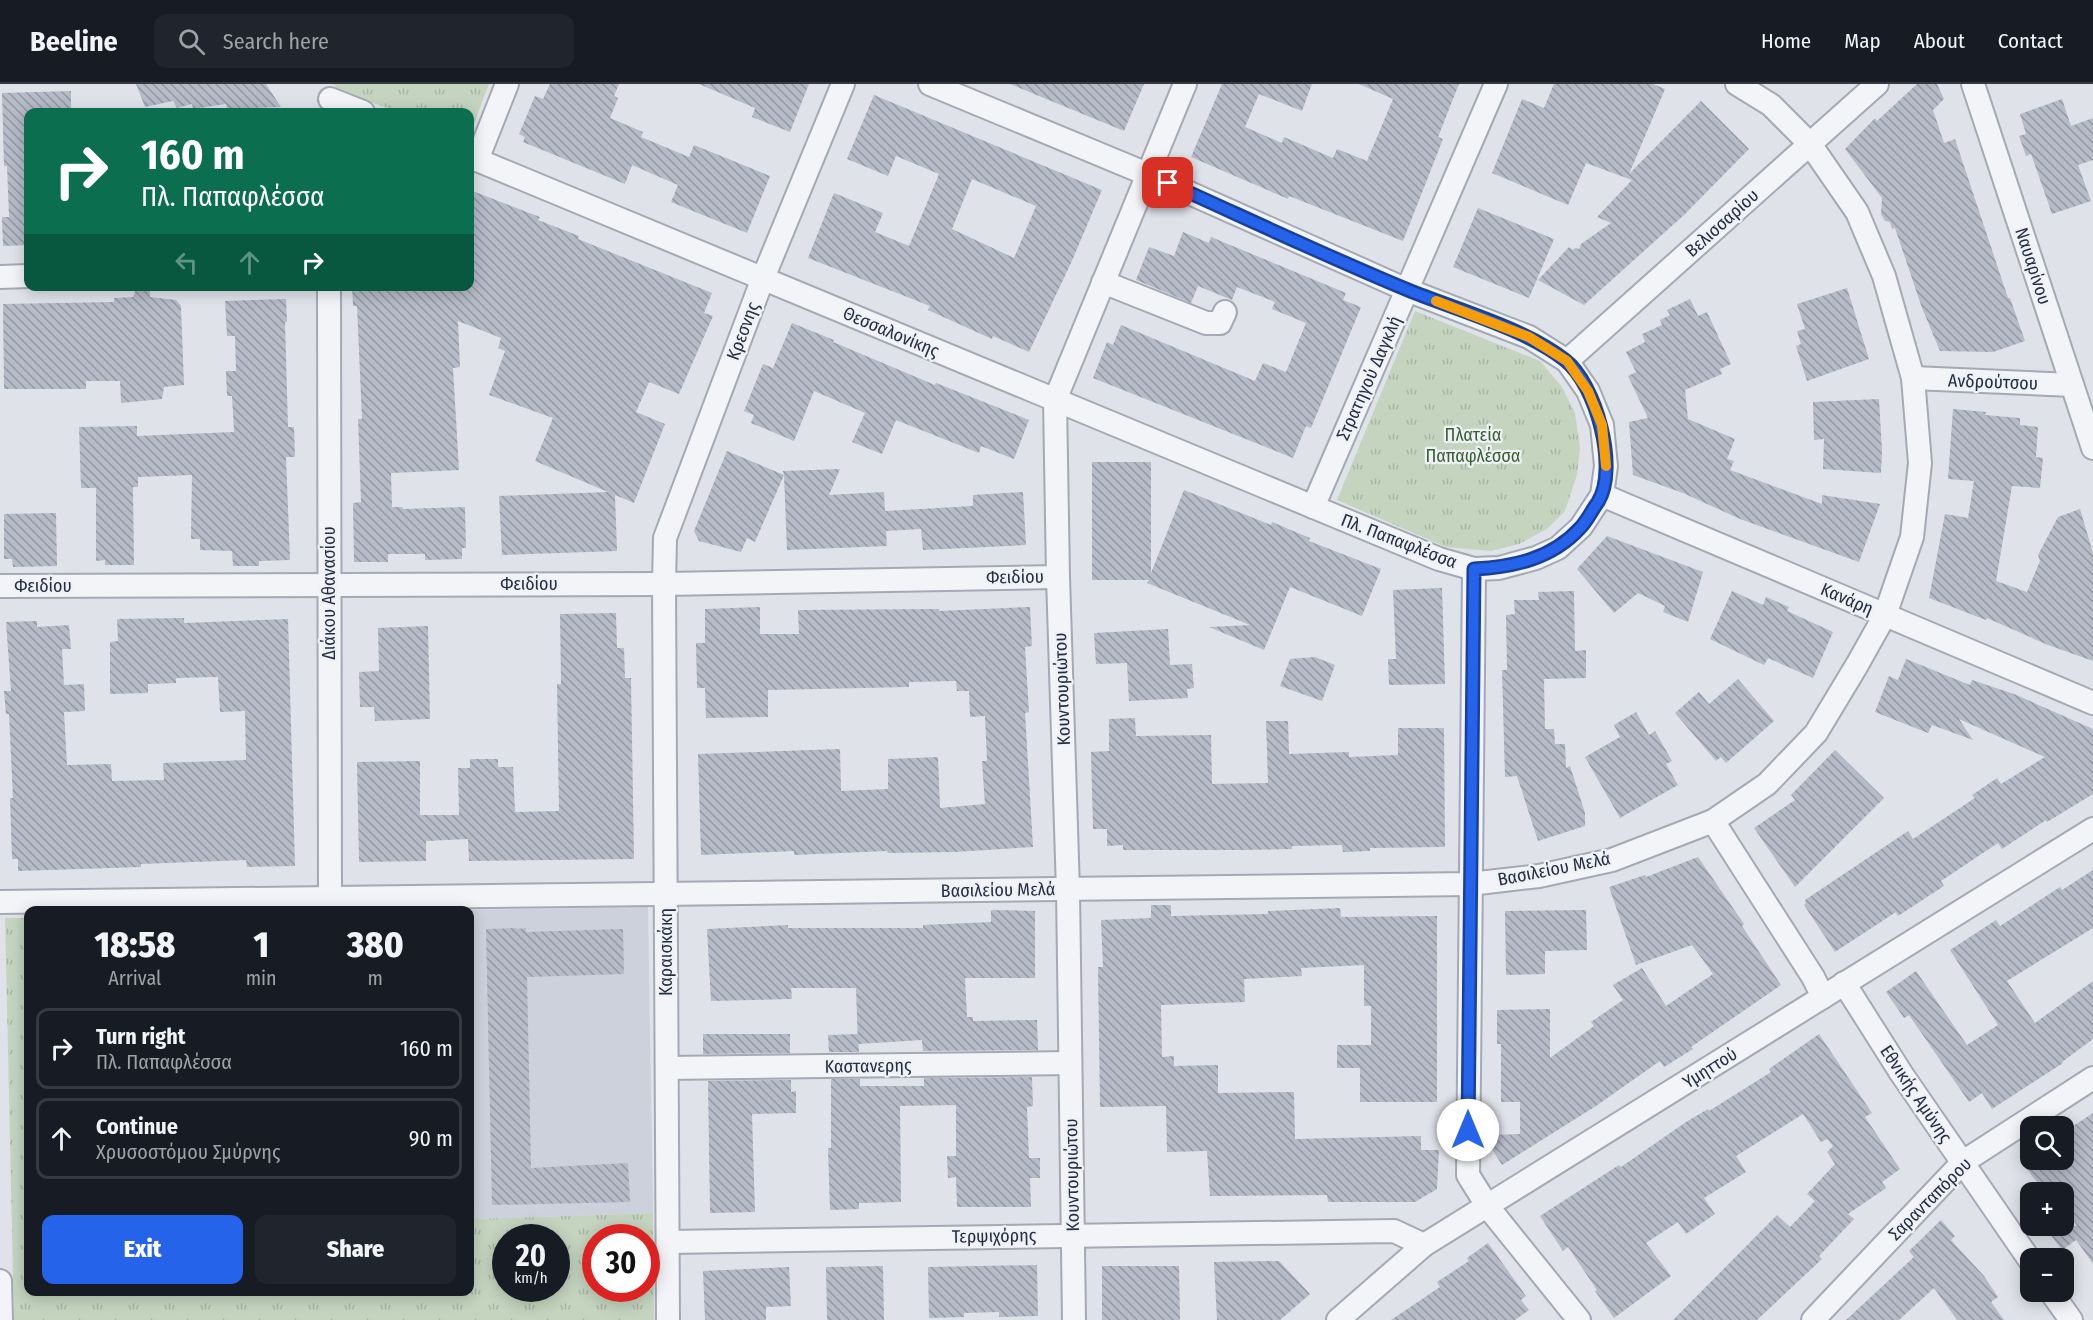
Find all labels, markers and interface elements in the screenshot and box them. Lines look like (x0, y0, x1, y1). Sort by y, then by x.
search box (154, 14, 574, 68)
text: Beeline (30, 25, 118, 58)
icon: search (175, 25, 208, 58)
text: Search here (223, 28, 329, 55)
text: Home (1761, 28, 1811, 54)
text: Map (1844, 28, 1881, 54)
text: About (1914, 28, 1965, 54)
text: Contact (1998, 28, 2063, 54)
text: 160 m (141, 130, 244, 180)
icon: right (42, 132, 120, 210)
pin (1142, 157, 1193, 208)
icon: arrive (1151, 166, 1184, 199)
text: Πλ. Παπαφλέσσα (141, 181, 325, 213)
street label: Βελισσαρίου (1681, 184, 1763, 262)
street label: Ναυαρίνου (2010, 225, 2056, 307)
icon: left (170, 246, 203, 279)
icon: ahead (233, 246, 266, 279)
icon: right (296, 246, 329, 279)
street label: Κρεσνης (722, 298, 764, 363)
street label: Θεσσαλονίκης (840, 302, 943, 362)
street label: Στρατηγού Δαγκλή (1332, 312, 1406, 444)
street label: Ανδρούτσου (1948, 369, 2038, 395)
park label: Πλατεία Παπαφλέσσα (1425, 424, 1521, 467)
street label: Πλ. Παπαφλέσσα (1338, 509, 1460, 573)
street label: Διάκου Αθανασίου (318, 526, 340, 660)
street label: Φειδίου (986, 565, 1044, 589)
street label: Φειδίου (500, 573, 558, 595)
street label: Φειδίου (14, 575, 72, 597)
street label: Κανάρη (1817, 578, 1877, 620)
street label: Κουντουριώτου (1049, 632, 1075, 746)
street label: Βασιλείου Μελά (1496, 847, 1612, 891)
street label: Βασιλείου Μελά (941, 878, 1055, 902)
street label: Καραισκάκη (655, 908, 677, 996)
text: 18:58 (94, 923, 175, 967)
text: 1 (253, 923, 269, 967)
text: 380 (347, 923, 404, 967)
text: Arrival (108, 966, 161, 990)
text: min (246, 966, 277, 990)
text: m (368, 966, 383, 990)
text: Turn right (96, 1023, 185, 1050)
icon: right (45, 1032, 78, 1065)
text: 160 m (400, 1035, 453, 1062)
street label: Εθνικής Αμύνης (1875, 1041, 1957, 1147)
street label: Υμηττού (1679, 1043, 1741, 1093)
text: Πλ. Παπαφλέσσα (96, 1050, 232, 1074)
street label: Καστανερης (824, 1054, 912, 1078)
position arrow (1436, 1098, 1500, 1162)
text: Continue (96, 1113, 178, 1140)
map controls (2020, 1116, 2074, 1302)
button: search (2020, 1116, 2074, 1170)
street label: Κουντουριώτου (1060, 1118, 1084, 1232)
icon: ahead (45, 1122, 78, 1155)
text: 90 m (409, 1125, 453, 1152)
text: Χρυσοστόμου Σμύρνης (96, 1140, 280, 1164)
street label: Σαρανταπόρου (1884, 1153, 1976, 1245)
button: + (2020, 1182, 2074, 1236)
button: Exit (42, 1215, 243, 1284)
button: Share (255, 1215, 456, 1284)
speed limit sign: 30 (582, 1224, 660, 1302)
street label: Τερψιχόρης (952, 1224, 1037, 1248)
text: 20 (516, 1238, 546, 1274)
button: − (2020, 1248, 2074, 1302)
text: km/h (514, 1269, 548, 1287)

